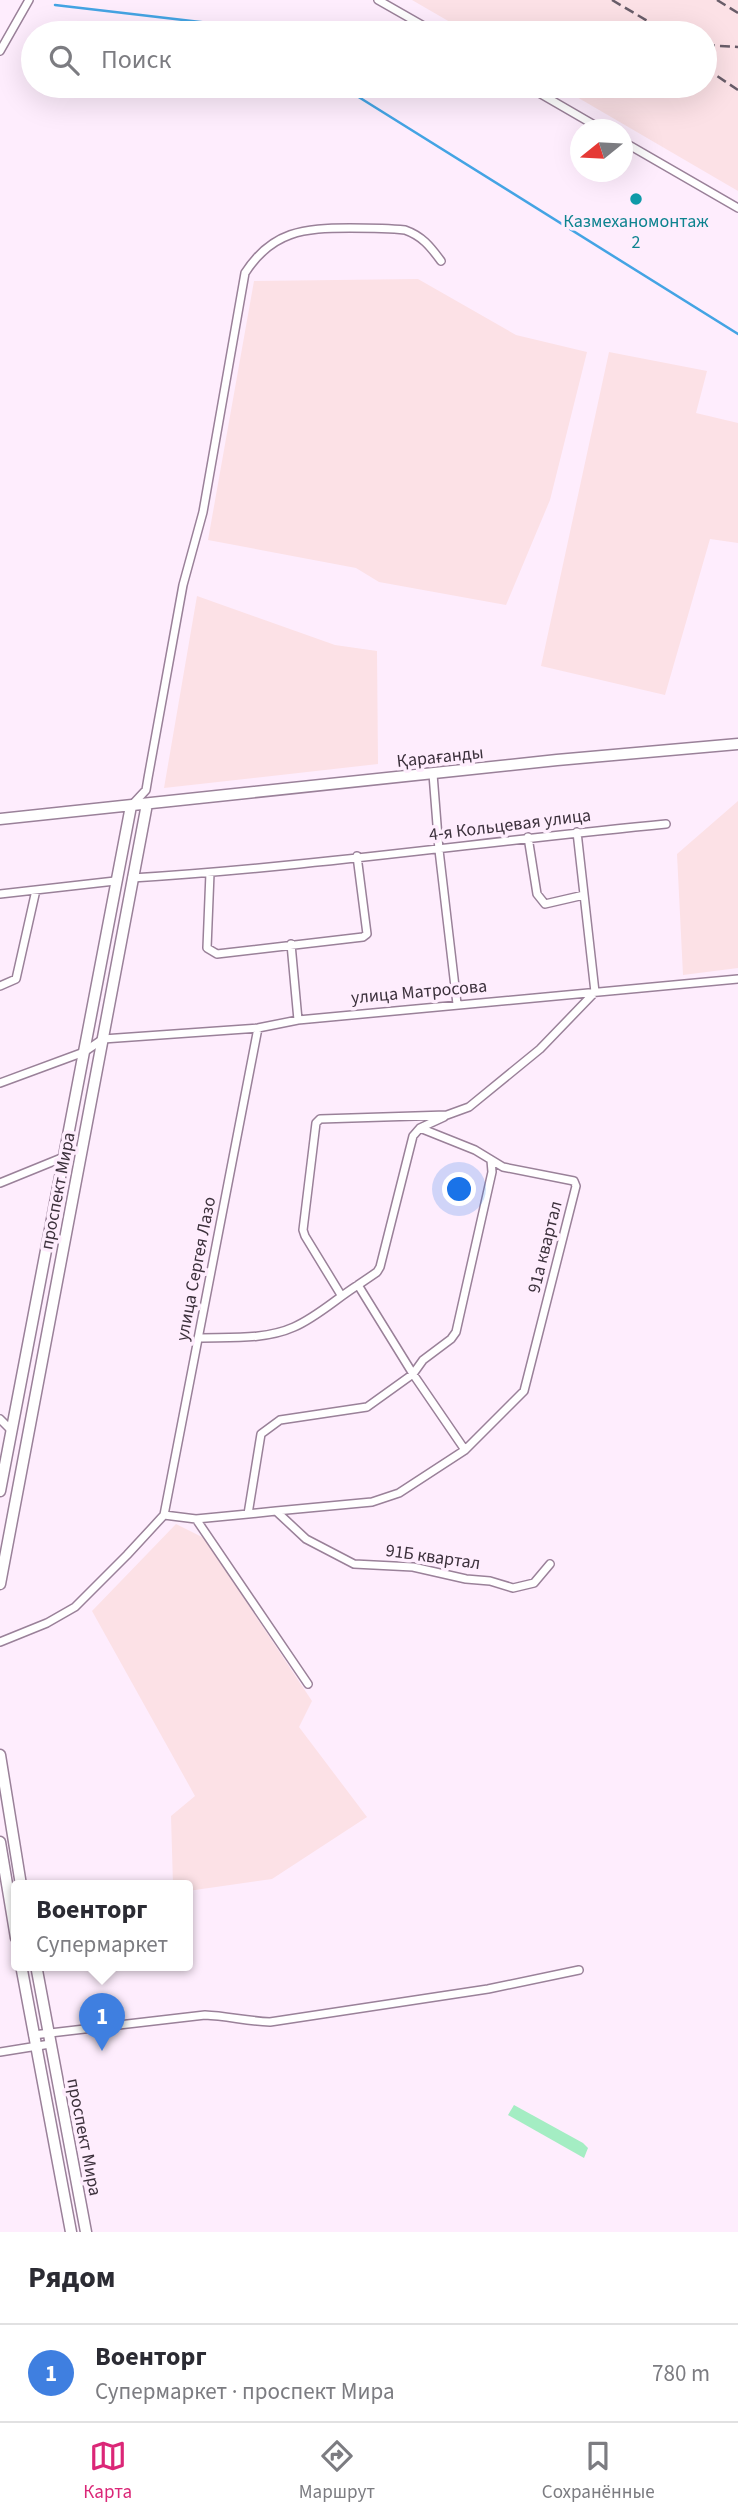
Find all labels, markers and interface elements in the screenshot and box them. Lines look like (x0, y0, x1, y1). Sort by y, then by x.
search box (21, 21, 717, 98)
icon: search (45, 41, 83, 79)
text: Поиск (101, 41, 171, 78)
north arrow (570, 119, 633, 182)
marker: Казмеханомонтаж 2 (628, 191, 644, 207)
place label: Казмеханомонтаж 2 (563, 209, 709, 255)
street label: Қарағанды (395, 740, 485, 774)
street label: 4-я Кольцевая улица (428, 803, 592, 847)
street label: улица Матросова (350, 974, 488, 1010)
street label: проспект Мира (34, 1130, 82, 1252)
your location (442, 1172, 476, 1206)
street label: улица Сергея Лазо (170, 1195, 222, 1343)
street label: 91а квартал (522, 1198, 568, 1296)
street label: 91Б квартал (384, 1538, 482, 1576)
popup (11, 1880, 193, 1971)
text: Военторг (36, 1891, 148, 1928)
text: Супермаркет (36, 1928, 168, 1961)
pin: 1 (79, 1993, 125, 2051)
street label: проспект Мира (60, 2076, 108, 2198)
text: Рядом (28, 2256, 116, 2299)
text: Военторг (95, 2338, 207, 2375)
text: 1 (45, 2357, 57, 2390)
text: 780 m (652, 2357, 710, 2390)
text: Супермаркет · проспект Мира (95, 2375, 395, 2408)
tab: Карта (83, 2437, 132, 2506)
tab: Маршрут (299, 2437, 375, 2506)
tab: Сохранённые (542, 2437, 655, 2506)

